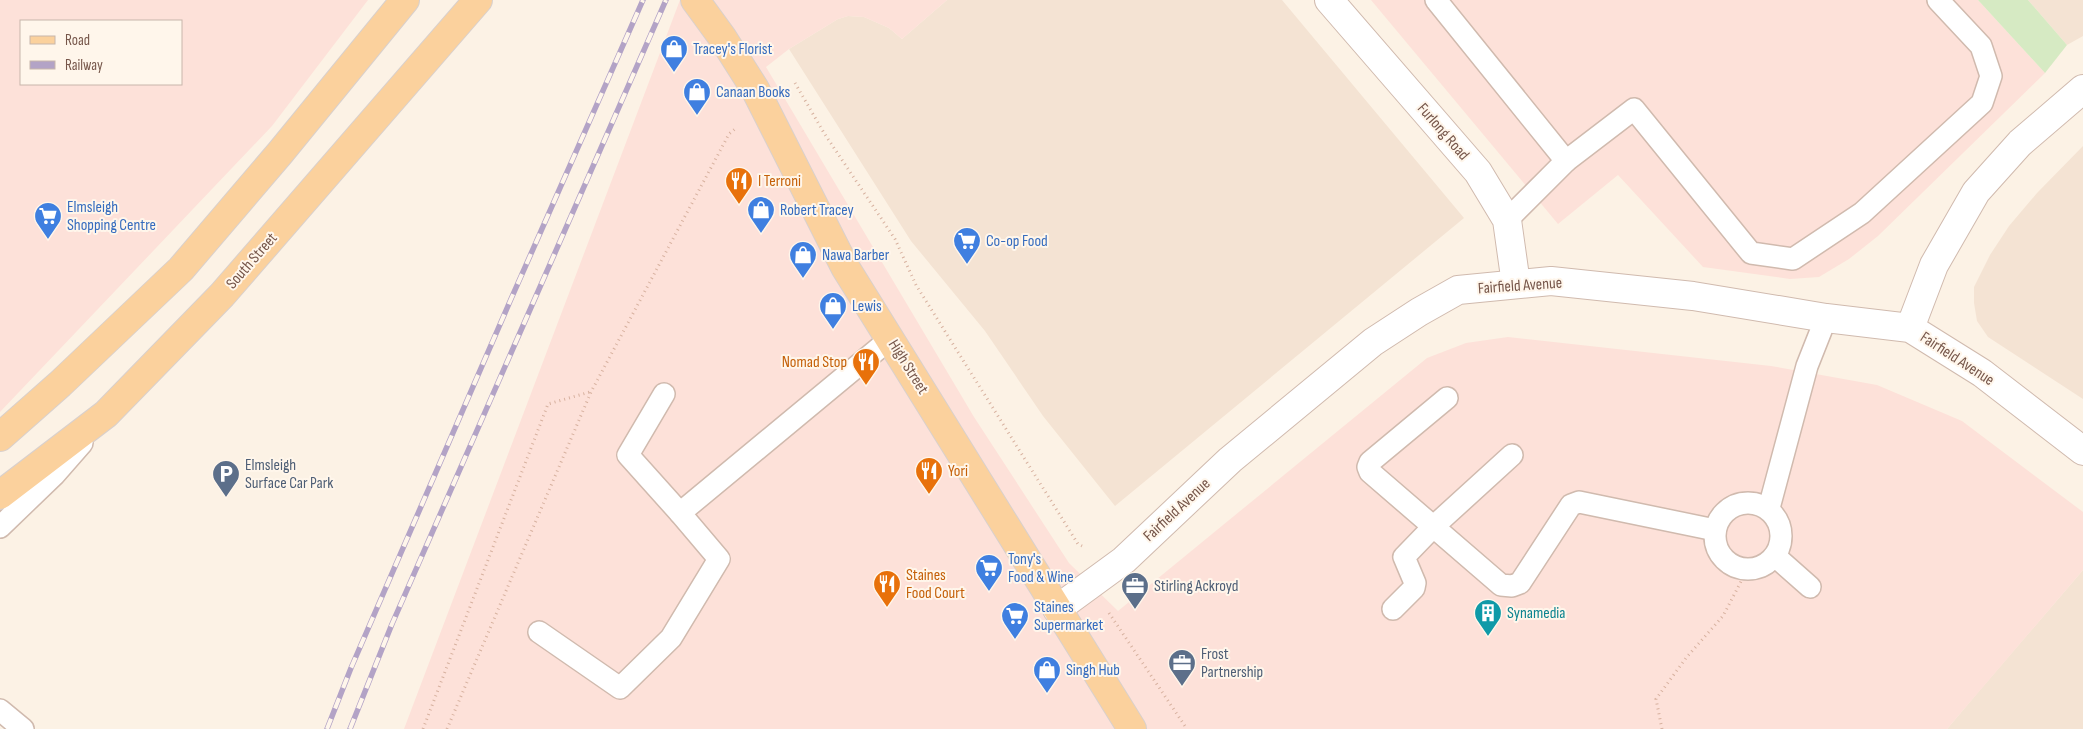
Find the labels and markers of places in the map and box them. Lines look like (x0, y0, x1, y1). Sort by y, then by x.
shop icon: Tracey's Florist (659, 34, 689, 73)
place label: Tracey's Florist (693, 40, 772, 59)
shop icon: Canaan Books (682, 77, 712, 116)
place label: Canaan Books (716, 83, 790, 102)
restaurant icon: I Terroni (724, 166, 754, 205)
place label: I Terroni (758, 172, 801, 191)
shop icon: Robert Tracey (746, 195, 776, 234)
place label: Elmsleigh Shopping Centre (67, 198, 156, 235)
supermarket icon: Elmsleigh Shopping Centre (33, 201, 63, 240)
place label: Robert Tracey (780, 201, 854, 220)
supermarket icon: Co-op Food (952, 226, 982, 265)
place label: Co-op Food (986, 232, 1048, 251)
shop icon: Nawa Barber (788, 240, 818, 279)
place label: Nawa Barber (822, 246, 890, 265)
shop icon: Lewis (818, 291, 848, 330)
place label: Lewis (852, 297, 882, 316)
restaurant icon: Nomad Stop (851, 347, 881, 386)
place label: Nomad Stop (782, 353, 847, 372)
place label: Elmsleigh Surface Car Park (245, 456, 333, 493)
restaurant icon: Yori (914, 456, 944, 495)
parking icon: Elmsleigh Surface Car Park (211, 459, 241, 498)
place label: Yori (948, 462, 968, 481)
place label: Tony's Food & Wine (1008, 550, 1074, 587)
supermarket icon: Tony's Food & Wine (974, 553, 1004, 592)
place label: Staines Food Court (906, 566, 965, 603)
restaurant icon: Staines Food Court (872, 569, 902, 608)
office icon: Stirling Ackroyd (1120, 571, 1150, 610)
place label: Stirling Ackroyd (1154, 577, 1239, 596)
place label: Staines Supermarket (1034, 598, 1103, 635)
building icon: Synamedia (1473, 598, 1503, 637)
supermarket icon: Staines Supermarket (1000, 601, 1030, 640)
place label: Synamedia (1507, 604, 1566, 623)
place label: Frost Partnership (1201, 645, 1263, 682)
office icon: Frost Partnership (1167, 648, 1197, 687)
shop icon: Singh Hub (1032, 655, 1062, 694)
place label: Singh Hub (1066, 661, 1120, 680)

